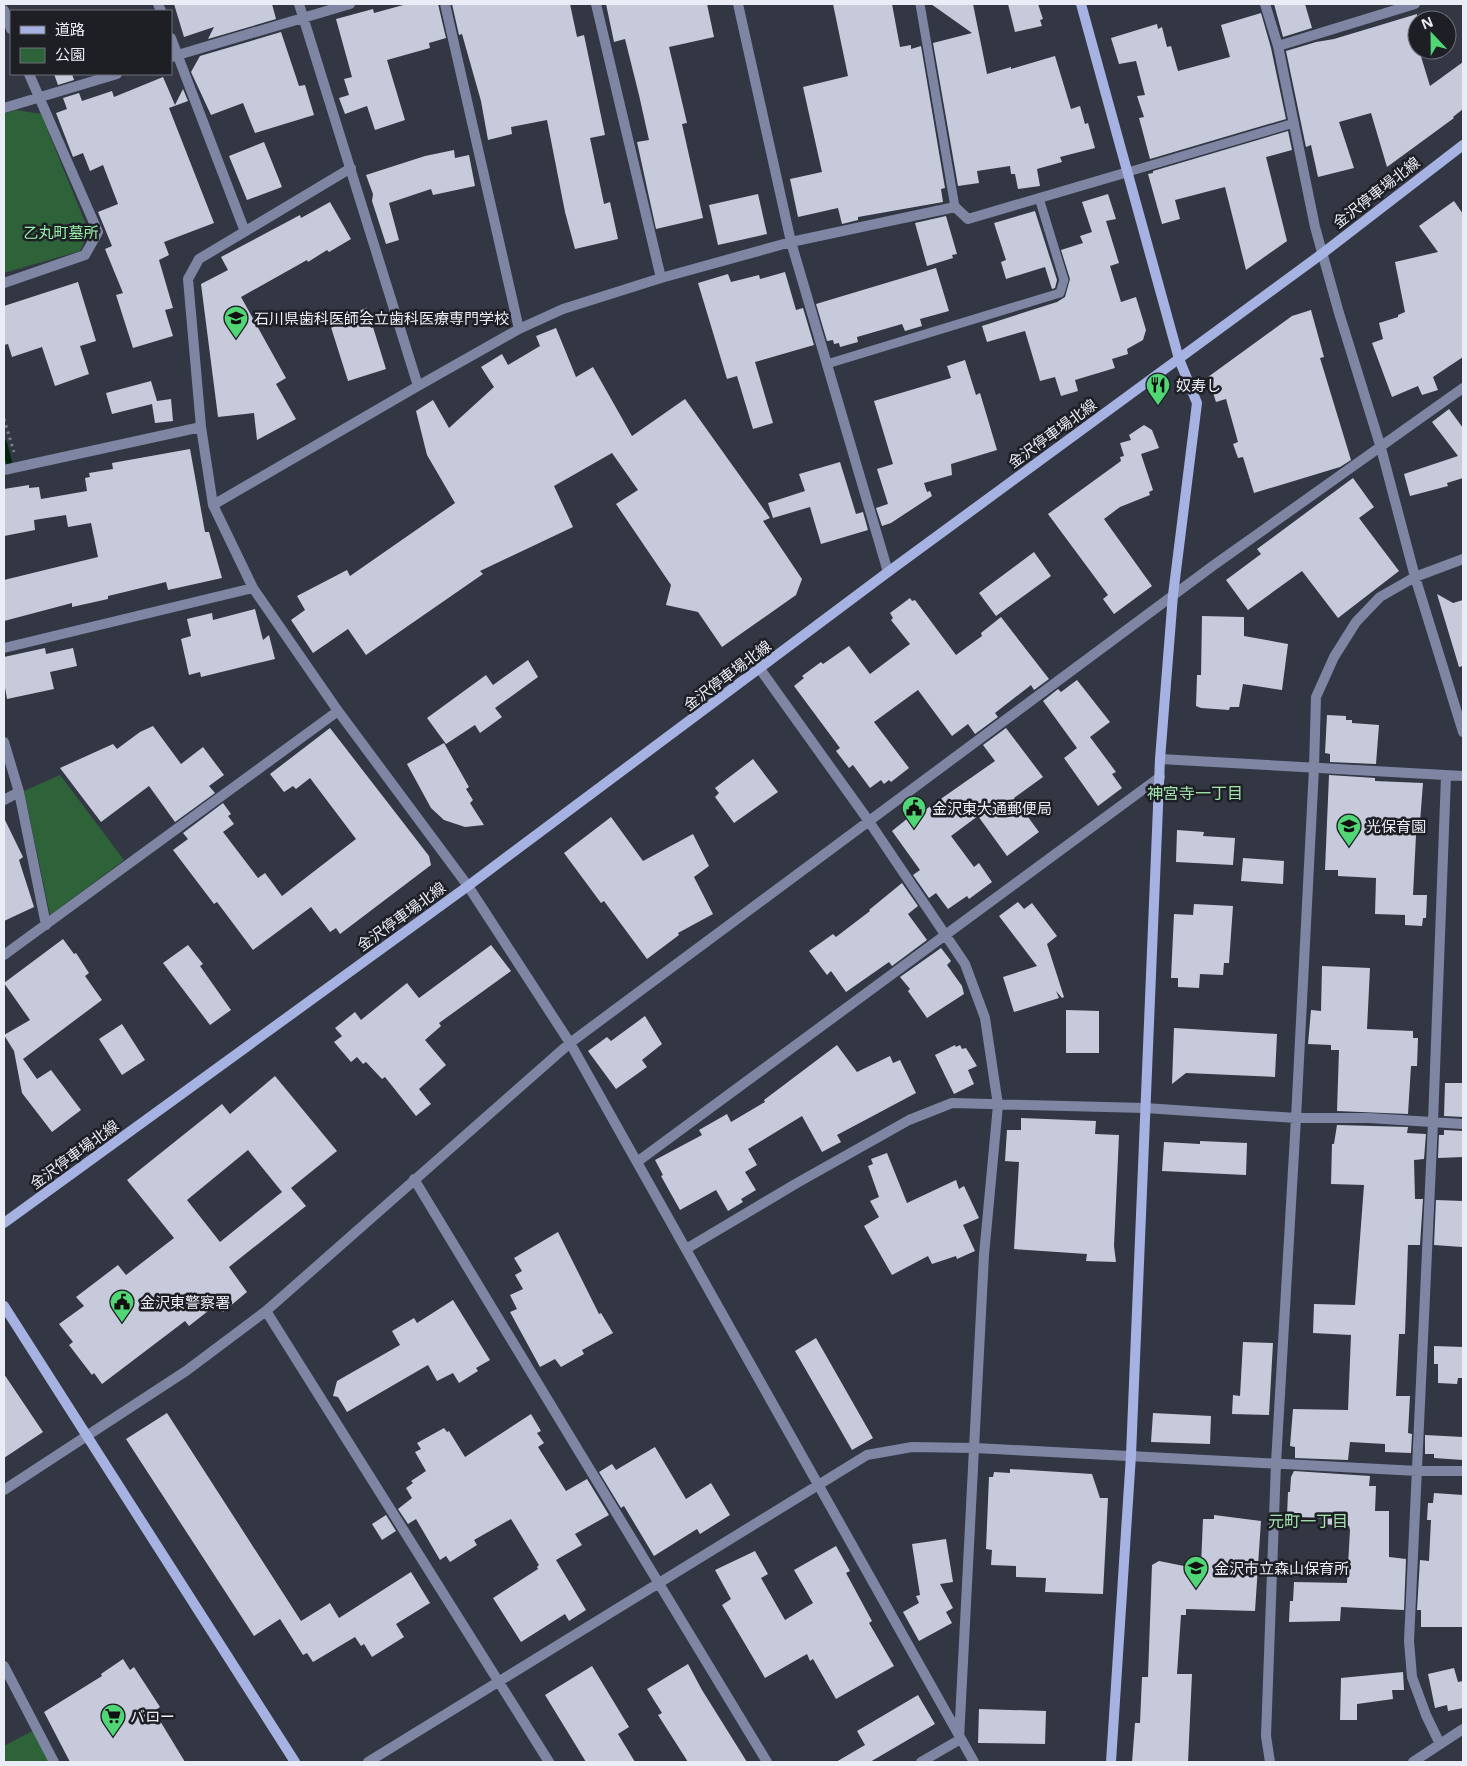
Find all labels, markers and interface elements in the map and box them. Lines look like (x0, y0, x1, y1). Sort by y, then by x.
legend (10, 10, 172, 75)
north arrow (1407, 10, 1457, 60)
text: N (1418, 12, 1436, 33)
text: 道路 (55, 19, 85, 39)
text: 公園 (55, 44, 85, 64)
street label: 金沢停車場北線 (1328, 152, 1424, 232)
park label: 乙丸町墓所 (23, 222, 99, 242)
school or university icon: 石川県歯科医師会立歯科医療専門学校 (223, 305, 249, 339)
place label: 石川県歯科医師会立歯科医療専門学校 (254, 308, 509, 328)
restaurant icon: 奴寿し (1145, 372, 1171, 406)
place label: 奴寿し (1176, 375, 1221, 395)
street label: 金沢停車場北線 (1004, 394, 1100, 472)
street label: 金沢停車場北線 (679, 635, 775, 715)
district label: 神宮寺一丁目 (1147, 782, 1243, 804)
public building icon: 金沢東大通郵便局 (901, 795, 927, 829)
place label: 金沢東大通郵便局 (932, 798, 1052, 818)
school or university icon: 光保育園 (1336, 813, 1362, 847)
place label: 光保育園 (1366, 816, 1426, 836)
street label: 金沢停車場北線 (353, 877, 449, 955)
street label: 金沢停車場北線 (26, 1115, 122, 1193)
public building icon: 金沢東警察署 (109, 1289, 135, 1323)
place label: 金沢東警察署 (140, 1292, 230, 1312)
district label: 元町一丁目 (1268, 1510, 1348, 1532)
school or university icon: 金沢市立森山保育所 (1183, 1555, 1209, 1589)
place label: 金沢市立森山保育所 (1214, 1558, 1349, 1578)
supermarket icon: バロー (100, 1703, 126, 1737)
place label: バロー (130, 1706, 175, 1726)

